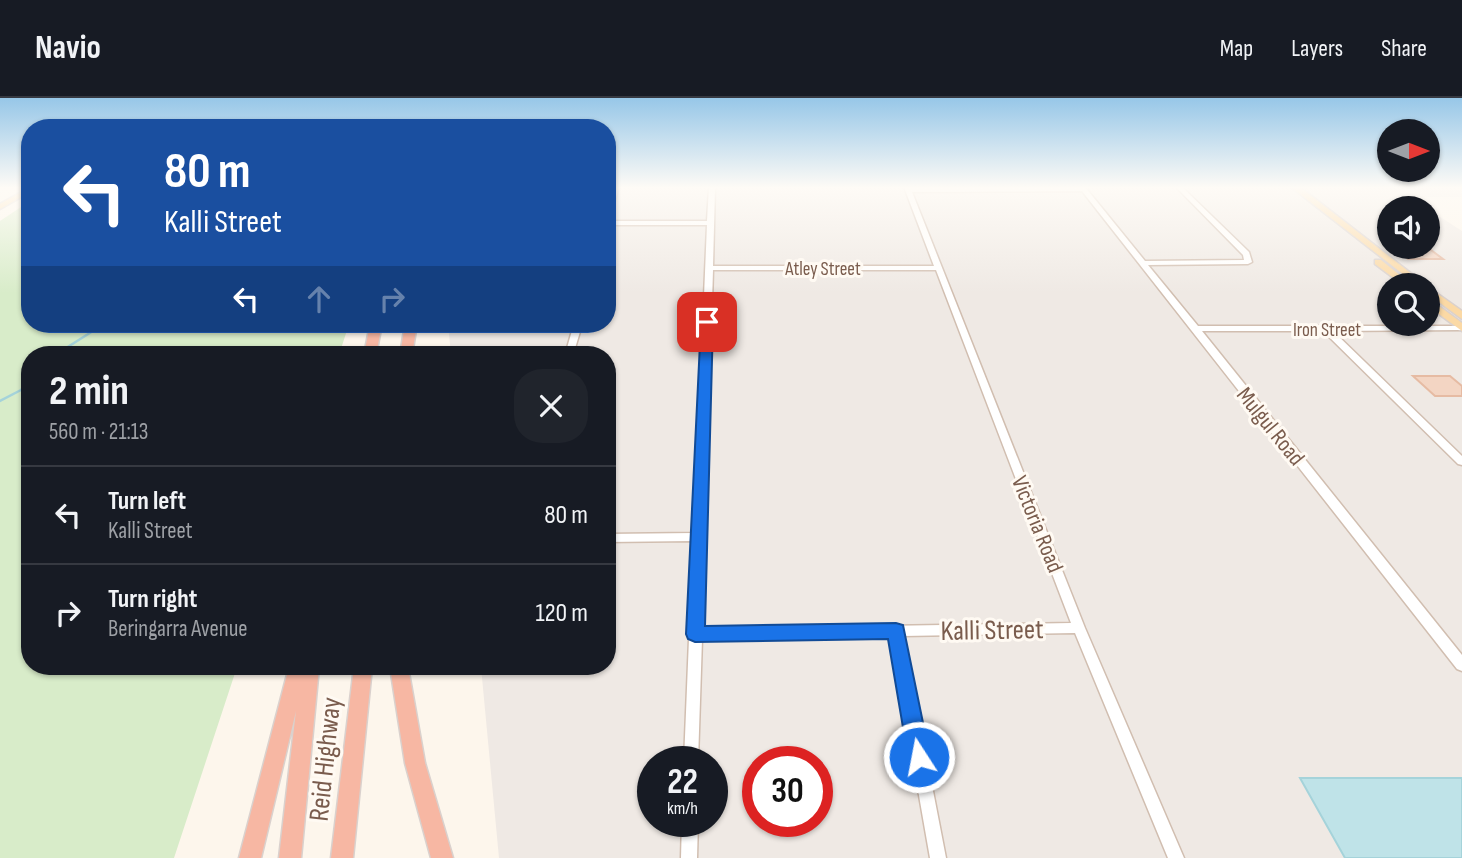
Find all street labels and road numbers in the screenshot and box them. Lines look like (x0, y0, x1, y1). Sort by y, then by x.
street label: Atley Street (784, 258, 861, 281)
street label: Iron Street (1293, 319, 1361, 342)
street label: Mulgul Road (1230, 382, 1310, 471)
street label: Victoria Road (1005, 472, 1069, 577)
street label: Kalli Street (940, 613, 1044, 648)
street label: Reid Highway (303, 695, 348, 823)

